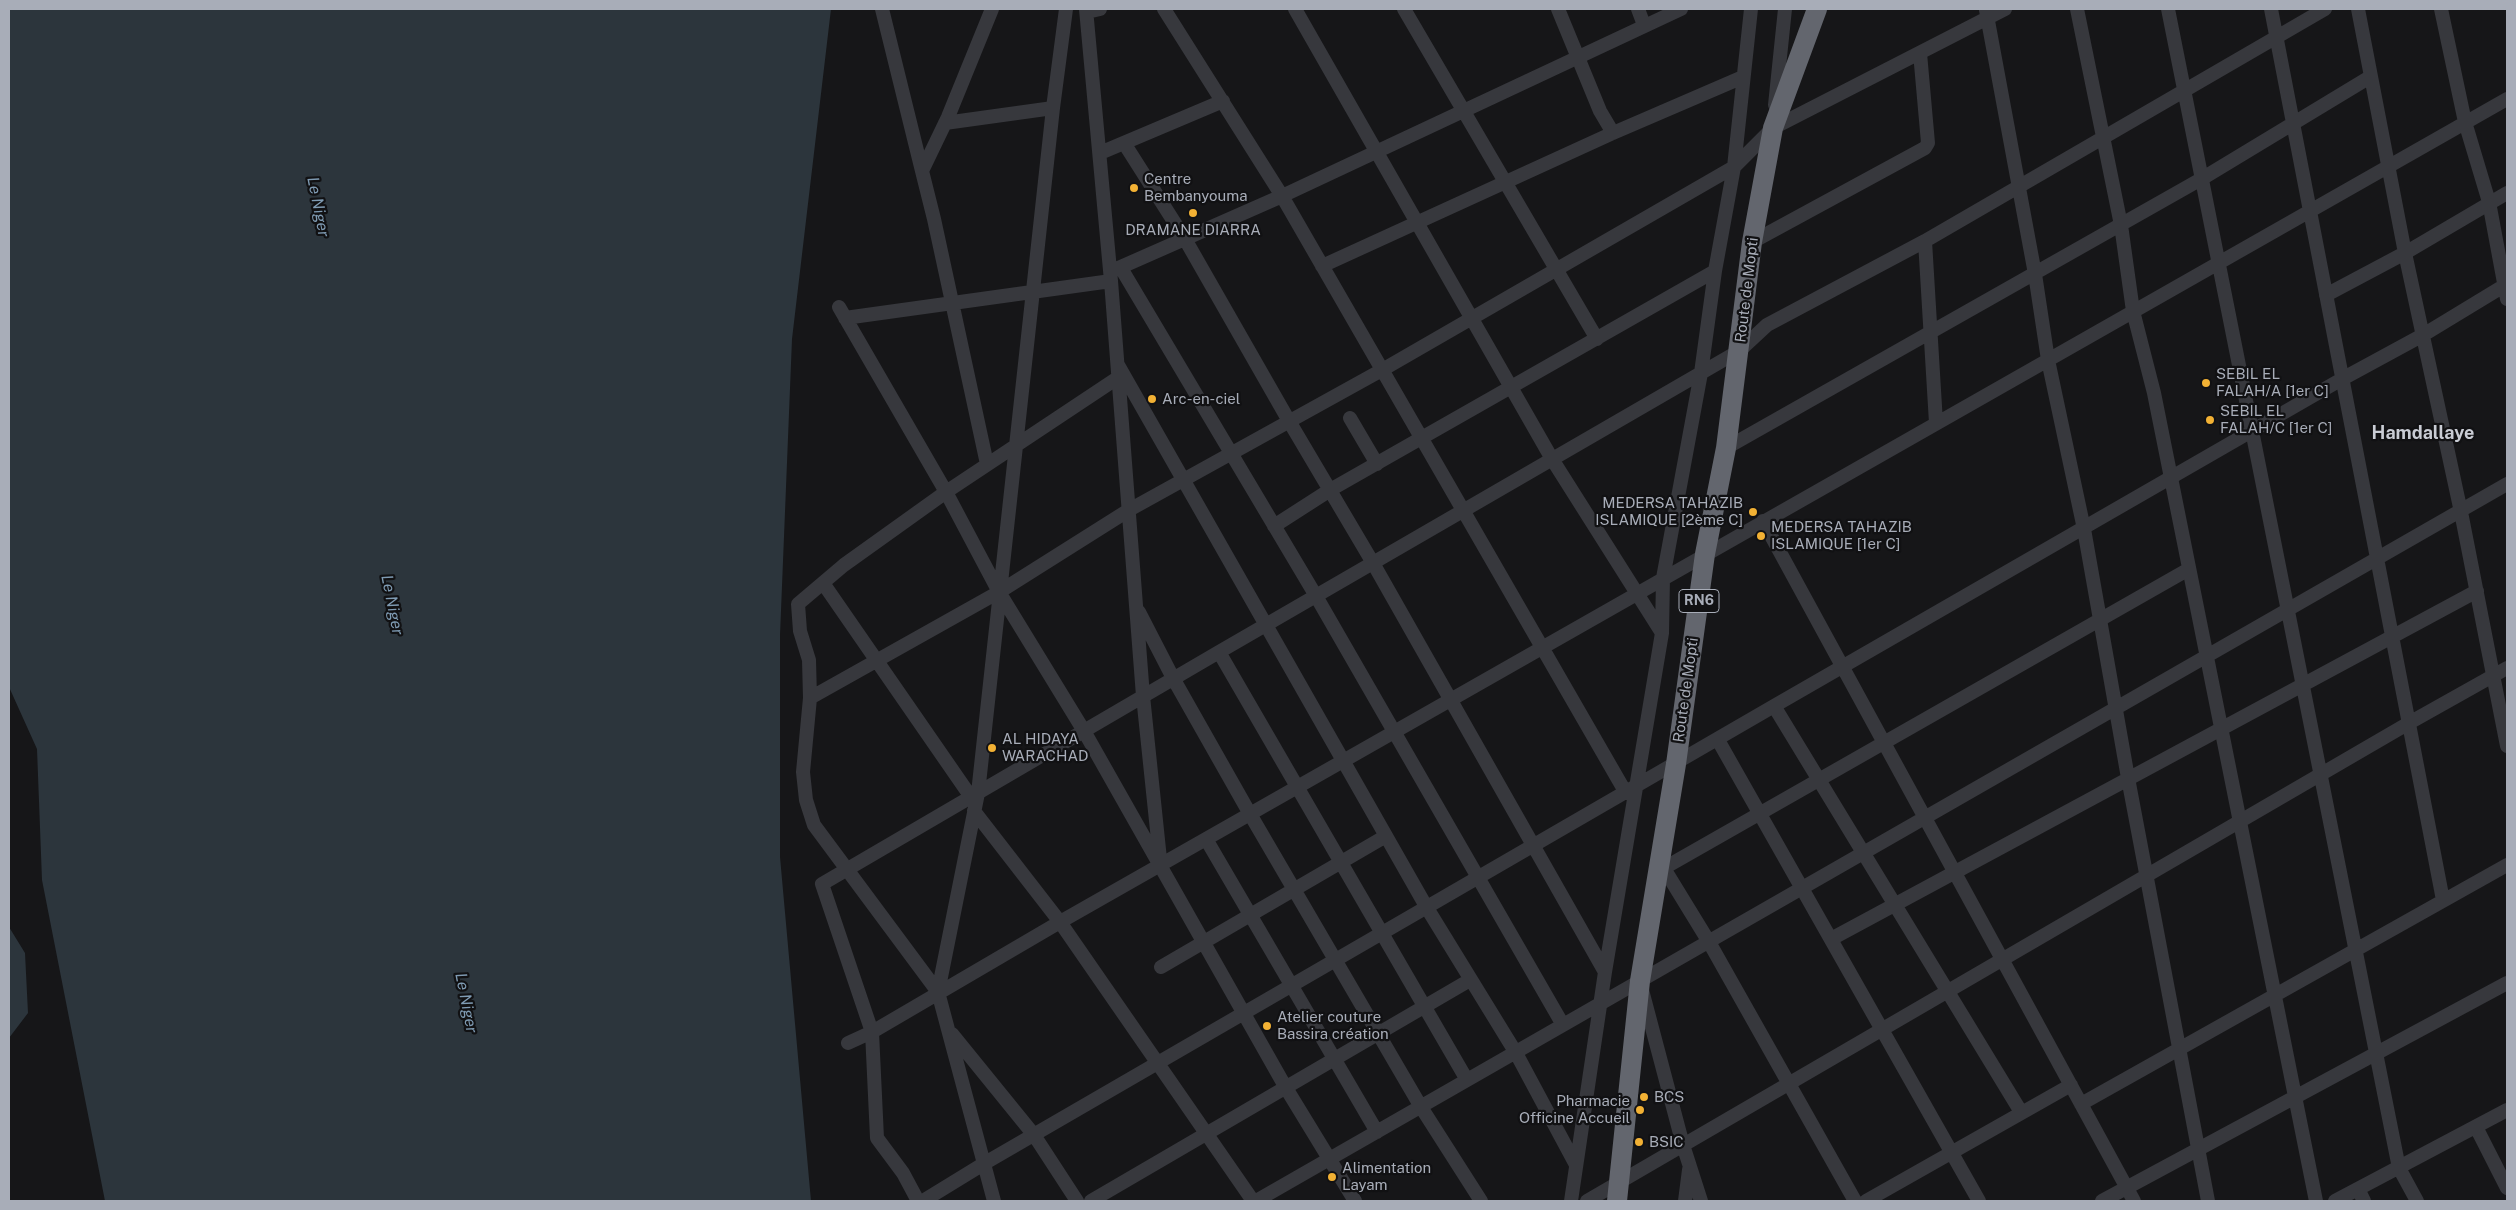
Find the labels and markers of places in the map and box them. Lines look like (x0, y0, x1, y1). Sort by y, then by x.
place label: Centre Bembanyouma (1144, 170, 1248, 205)
marker: Centre Bembanyouma (1128, 182, 1140, 194)
marker: DRAMANE DIARRA (1187, 207, 1199, 219)
place label: DRAMANE DIARRA (1125, 221, 1261, 239)
place label: SEBIL EL FALAH/A [1er C] (2216, 365, 2329, 400)
marker: SEBIL EL FALAH/A [1er C] (2200, 377, 2212, 389)
place label: Arc-en-ciel (1162, 390, 1240, 408)
marker: Arc-en-ciel (1146, 393, 1158, 405)
place label: SEBIL EL FALAH/C [1er C] (2220, 402, 2332, 437)
marker: SEBIL EL FALAH/C [1er C] (2204, 414, 2216, 426)
place label: MEDERSA TAHAZIB ISLAMIQUE [2ème C] (1595, 494, 1743, 529)
marker: MEDERSA TAHAZIB ISLAMIQUE [2ème C] (1747, 506, 1759, 518)
place label: MEDERSA TAHAZIB ISLAMIQUE [1er C] (1771, 518, 1912, 553)
marker: MEDERSA TAHAZIB ISLAMIQUE [1er C] (1755, 530, 1767, 542)
place label: AL HIDAYA WARACHAD (1002, 730, 1088, 765)
marker: AL HIDAYA WARACHAD (986, 742, 998, 754)
place label: Atelier couture Bassira création (1277, 1008, 1389, 1043)
marker: Atelier couture Bassira création (1261, 1020, 1273, 1032)
place label: BCS (1654, 1088, 1684, 1106)
marker: BCS (1638, 1091, 1650, 1103)
place label: Pharmacie Officine Accueil (1519, 1092, 1630, 1127)
marker: Pharmacie Officine Accueil (1634, 1104, 1646, 1116)
place label: BSIC (1649, 1133, 1684, 1151)
marker: BSIC (1633, 1136, 1645, 1148)
place label: Alimentation Layam (1342, 1159, 1431, 1194)
marker: Alimentation Layam (1326, 1171, 1338, 1183)

